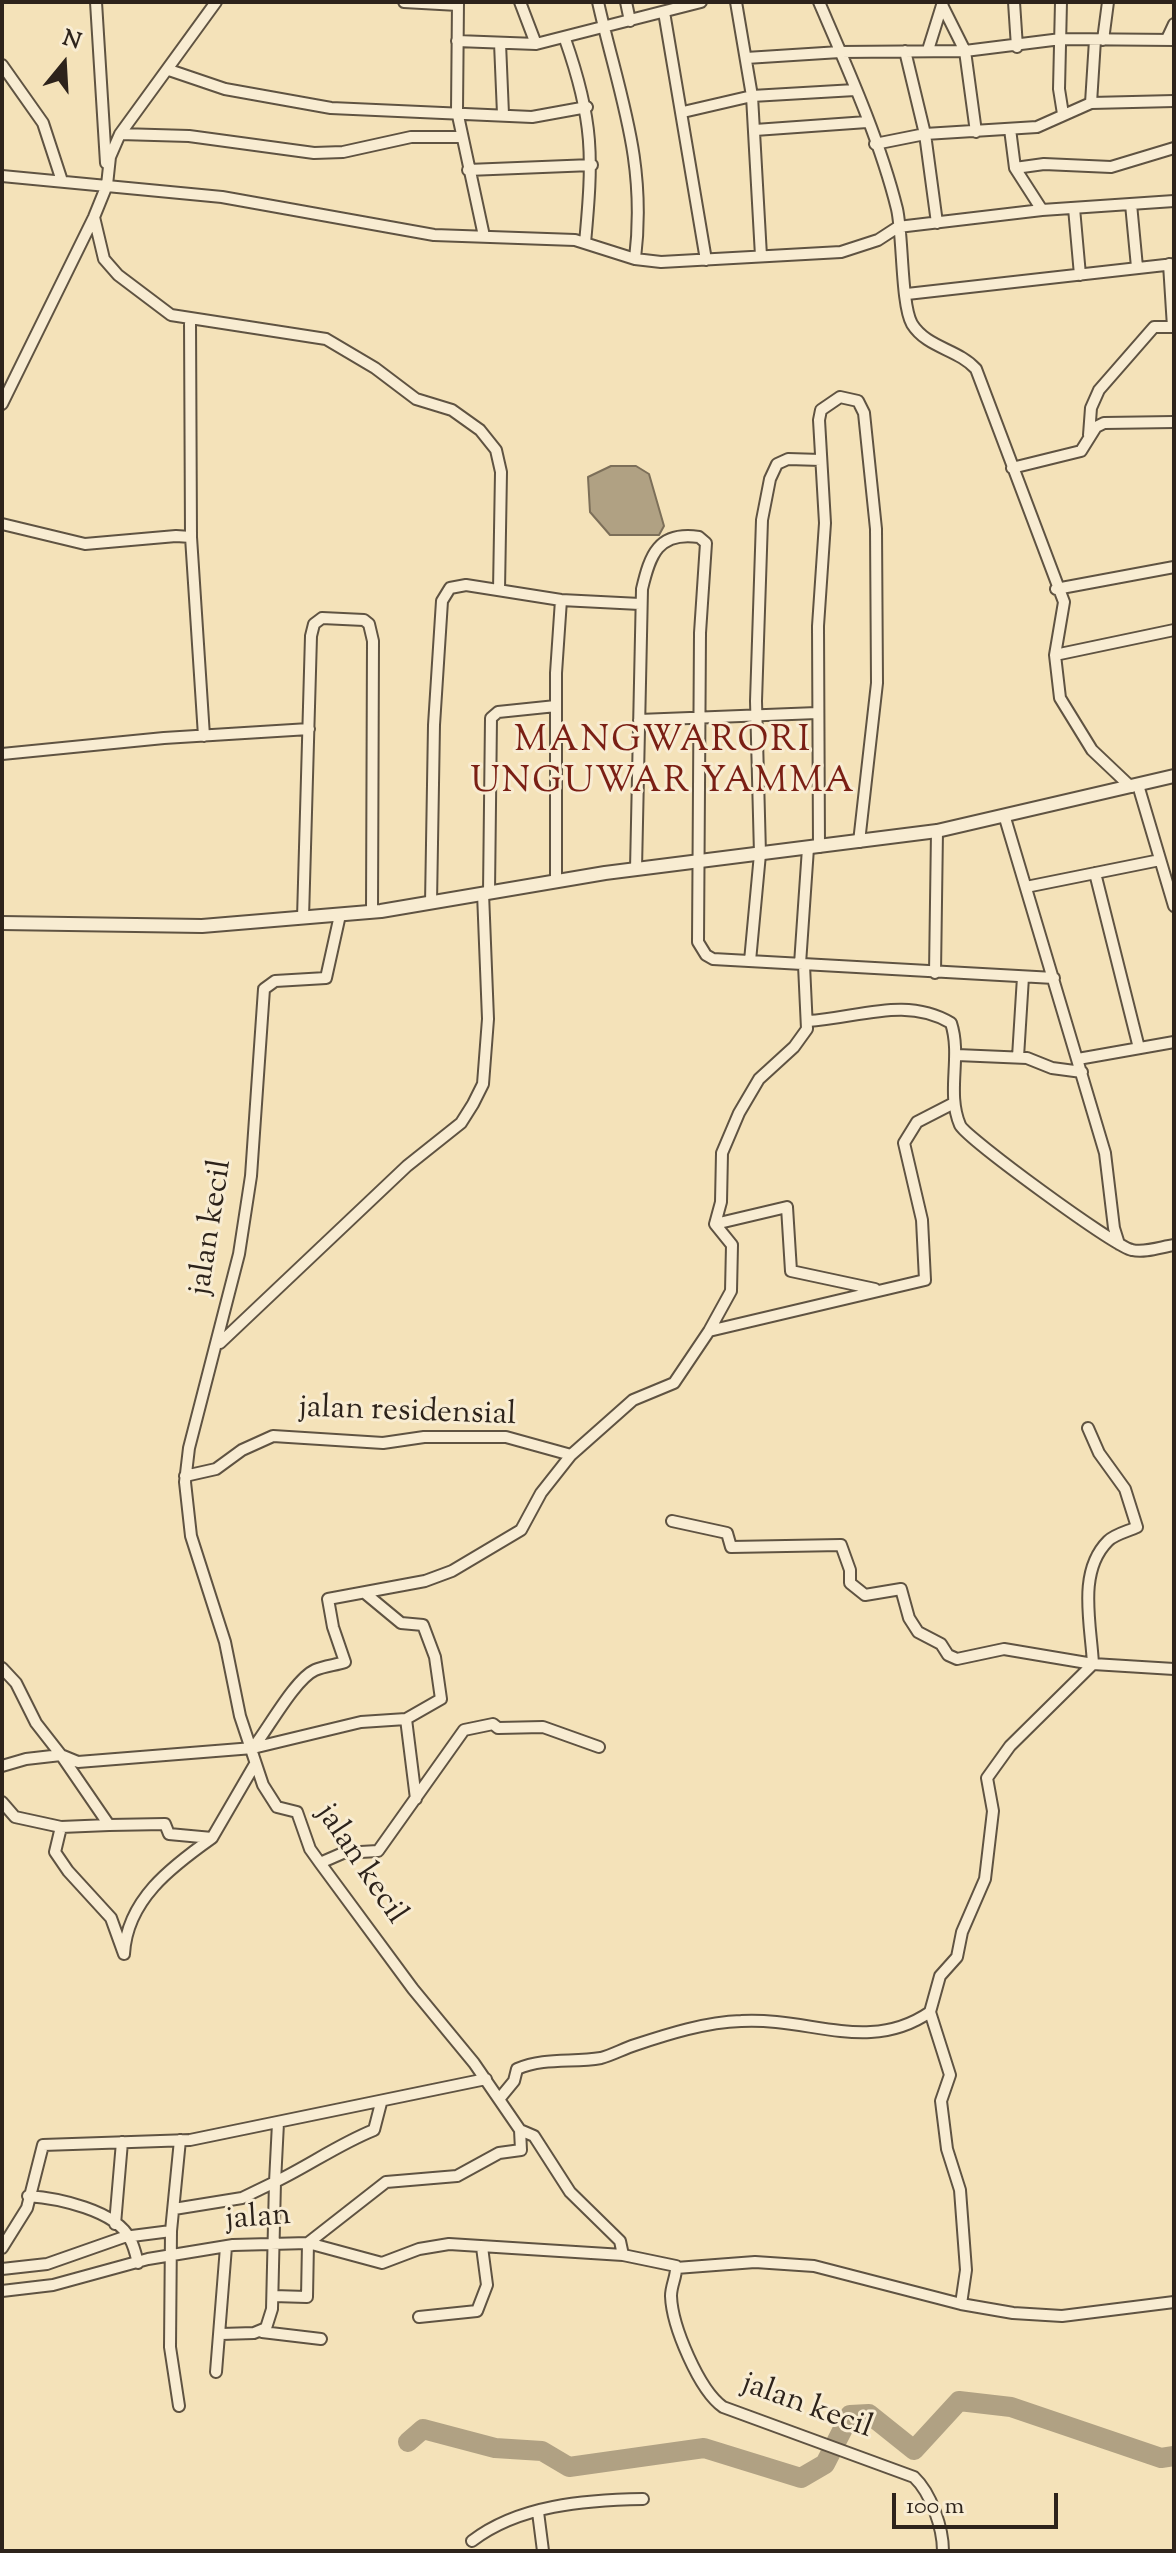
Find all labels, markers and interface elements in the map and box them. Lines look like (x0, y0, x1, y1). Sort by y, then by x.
text: N (58, 23, 85, 59)
north arrow (24, 24, 104, 104)
district label: MANGWARORI UNGUWAR YAMMA (470, 722, 856, 807)
street label: jalan kecil (183, 1157, 243, 1299)
street label: jalan residensial (297, 1391, 517, 1437)
street label: jalan kecil (305, 1797, 413, 1933)
street label: jalan (224, 2199, 292, 2241)
street label: jalan kecil (735, 2366, 877, 2450)
scale bar (896, 2477, 1062, 2527)
text: 100 m (906, 2490, 964, 2524)

